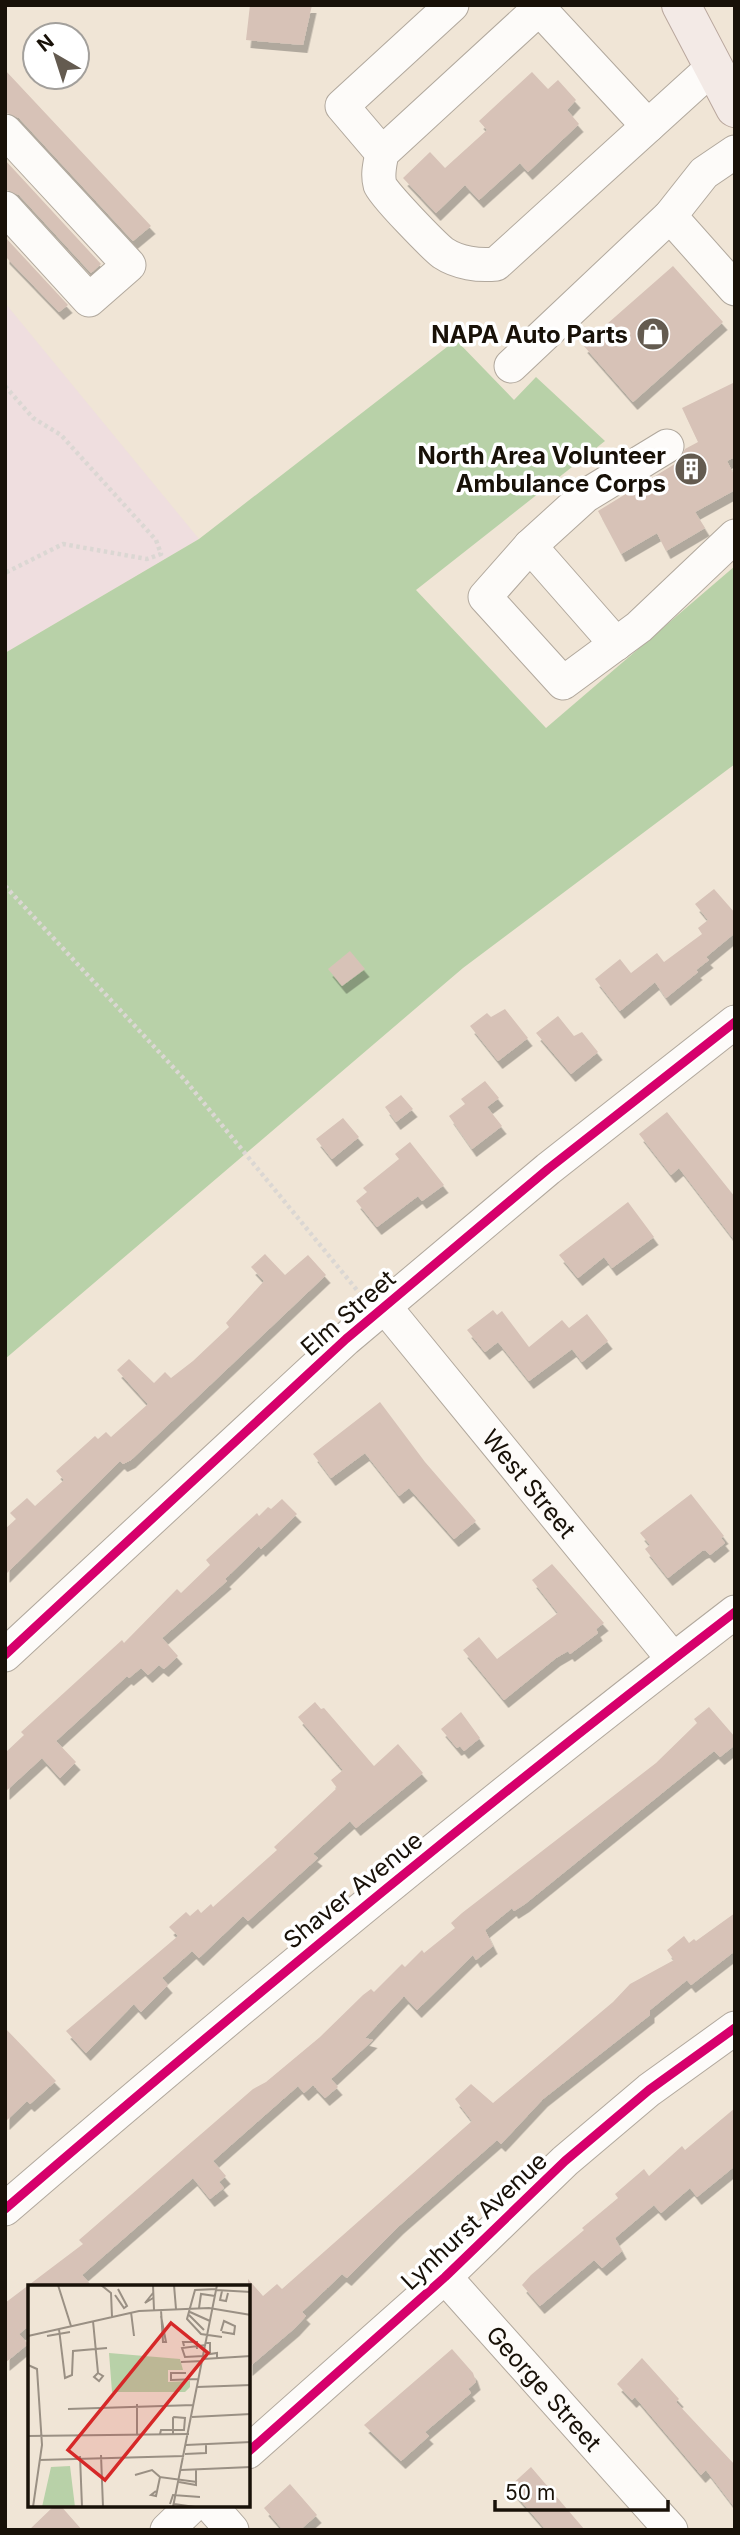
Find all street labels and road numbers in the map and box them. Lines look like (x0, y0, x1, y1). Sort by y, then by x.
street label: Elm Street (295, 1264, 401, 1362)
street label: West Street (477, 1423, 582, 1544)
street label: Shaver Avenue (278, 1825, 428, 1955)
street label: Lynhurst Avenue (395, 2146, 553, 2296)
street label: George Street (481, 2319, 608, 2457)

